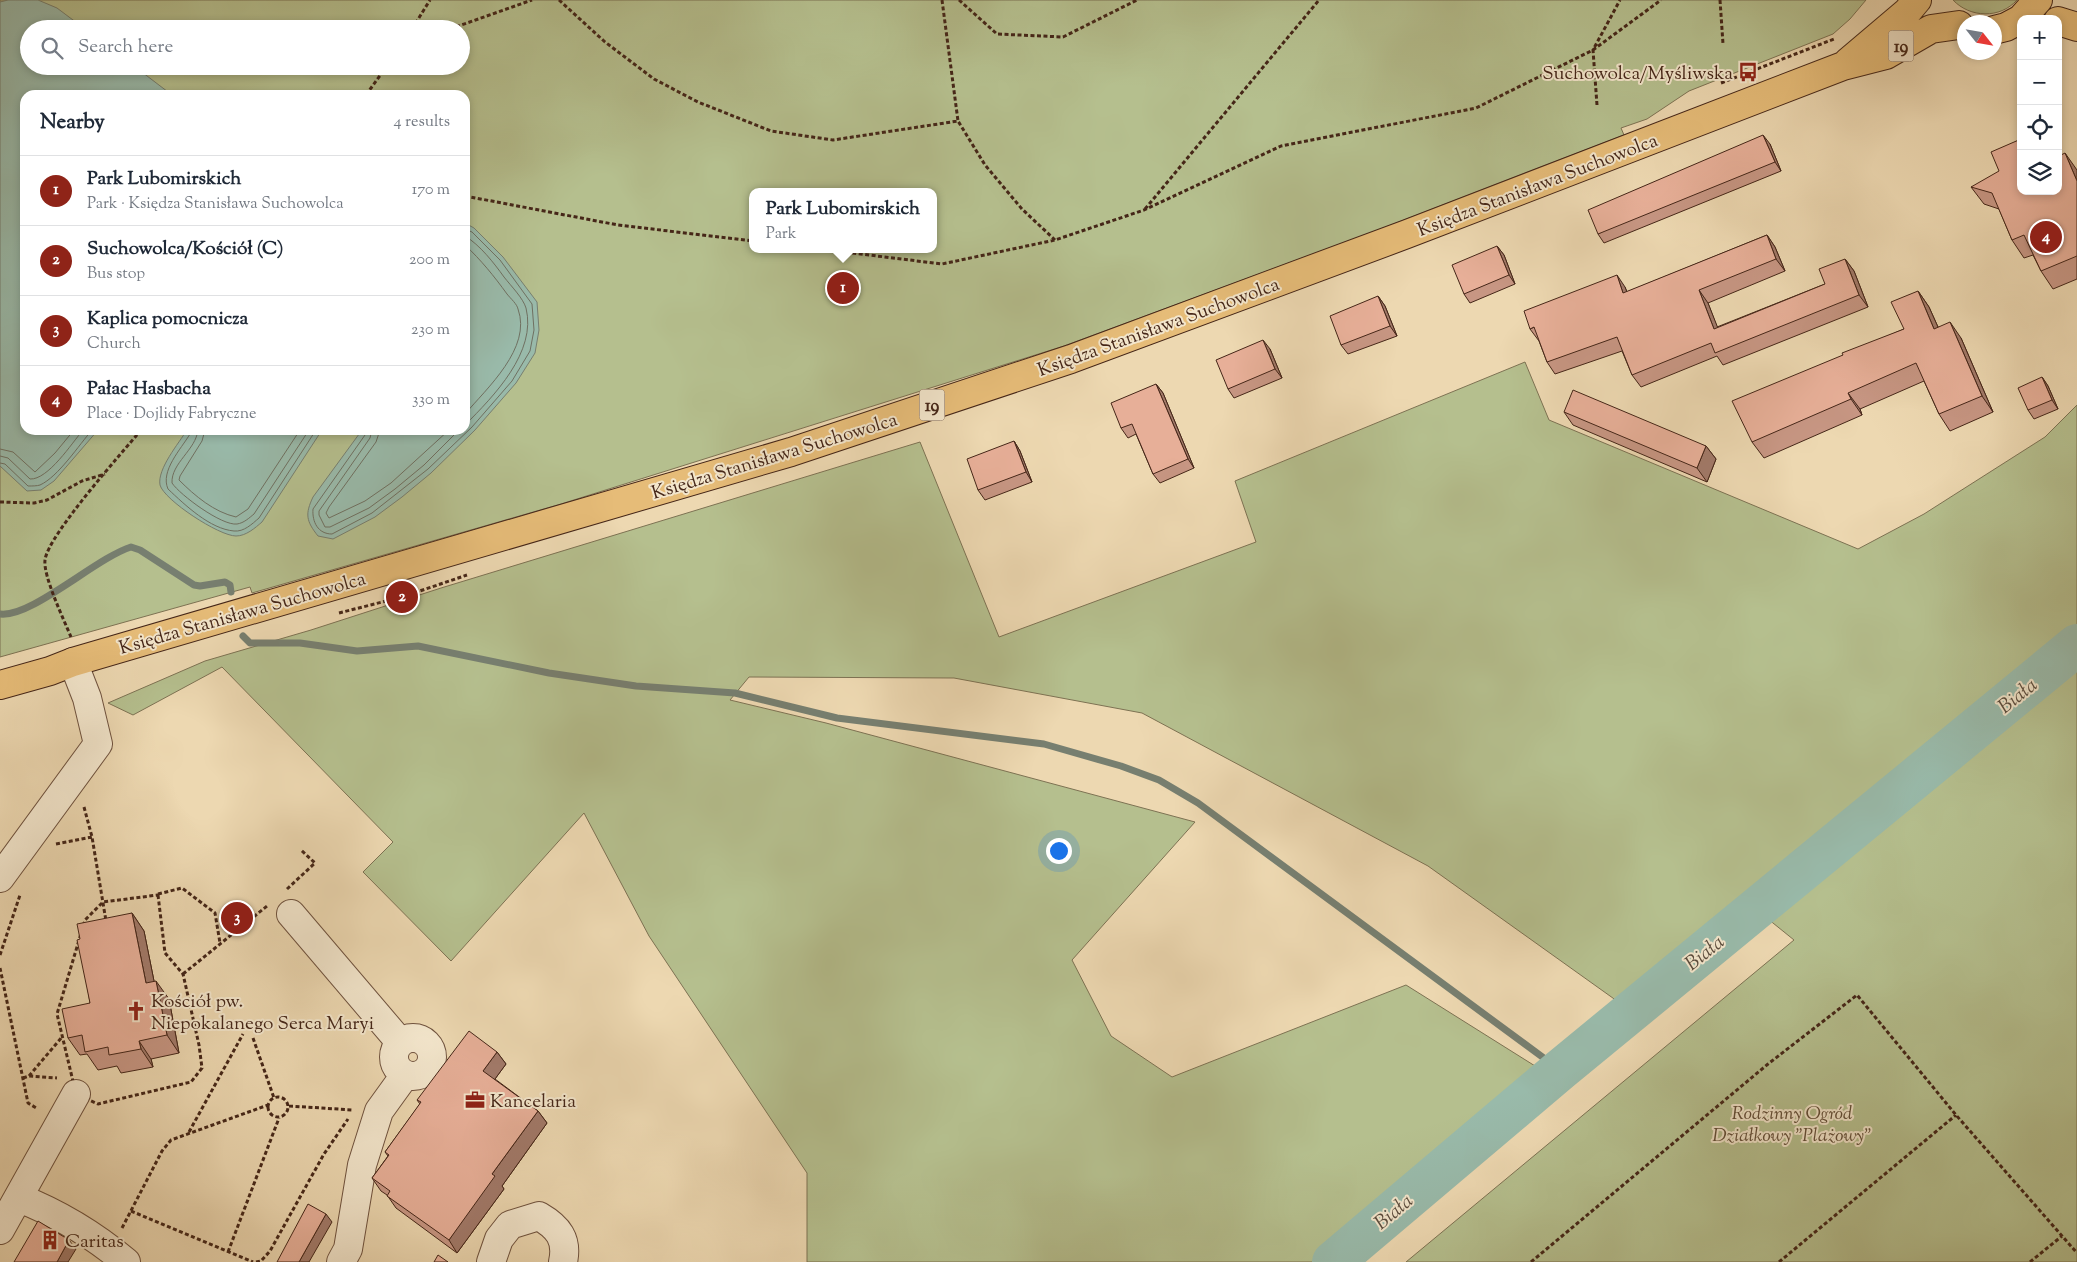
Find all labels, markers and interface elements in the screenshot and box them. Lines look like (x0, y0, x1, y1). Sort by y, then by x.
north arrow (1957, 15, 2002, 60)
map controls (2017, 15, 2062, 195)
button: + (2017, 15, 2062, 60)
search box (20, 20, 470, 75)
road number: 19 (1888, 30, 1914, 61)
icon: search (38, 34, 66, 62)
text: Search here (78, 34, 173, 61)
button: − (2017, 60, 2062, 105)
place label: Suchowolca/Myśliwska (1542, 61, 1733, 88)
bus stop icon: Suchowolca/Myśliwska (1737, 61, 1759, 83)
button: locate (2017, 105, 2062, 150)
text: Nearby (40, 108, 105, 138)
text: 4 results (394, 111, 450, 134)
street label: Księdza Stanisława Suchowolca (1414, 128, 1662, 245)
button: layers (2017, 150, 2062, 195)
text: Park Lubomirskich (87, 166, 241, 193)
text: 1 (53, 179, 59, 202)
text: 170 m (412, 179, 450, 202)
popup (749, 188, 937, 253)
text: Park · Księdza Stanisława Suchowolca (87, 193, 344, 216)
text: Park Lubomirskich (766, 196, 920, 223)
pin: 4 (2030, 218, 2062, 256)
text: Park (766, 223, 796, 246)
text: Suchowolca/Kościół (C) (87, 236, 284, 263)
text: 2 (52, 249, 60, 272)
text: 200 m (409, 249, 450, 272)
text: Bus stop (87, 263, 145, 286)
pin: 1 (827, 269, 859, 307)
street label: Księdza Stanisława Suchowolca (1034, 272, 1284, 385)
text: Kaplica pomocnicza (87, 306, 248, 333)
text: 3 (53, 319, 59, 342)
text: 230 m (411, 319, 450, 342)
text: Church (87, 333, 141, 356)
text: Pałac Hasbacha (87, 376, 211, 403)
text: 4 (52, 389, 60, 412)
text: 330 m (412, 389, 450, 412)
road number: 19 (920, 390, 944, 420)
text: Place · Dojlidy Fabryczne (87, 403, 256, 426)
street label: Księdza Stanisława Suchowolca (649, 407, 901, 508)
street label: Księdza Stanisława Suchowolca (116, 566, 369, 663)
pin: 2 (386, 578, 418, 616)
water label: Biała (1993, 672, 2044, 722)
your location (1046, 838, 1072, 864)
pin: 3 (221, 899, 253, 937)
water label: Biała (1680, 929, 1731, 979)
place label: Kościół pw. Niepokalanego Serca Maryi (151, 989, 374, 1038)
church icon: Kościół pw. Niepokalanego Serca Maryi (125, 1000, 147, 1022)
office icon: Kancelaria (464, 1089, 486, 1111)
place label: Kancelaria (490, 1089, 576, 1116)
park label: Rodzinny Ogród Działkowy "Plażowy" (1712, 1101, 1872, 1150)
water label: Biała (1369, 1188, 1420, 1238)
building icon: Caritas (39, 1229, 61, 1251)
place label: Caritas (65, 1229, 124, 1256)

